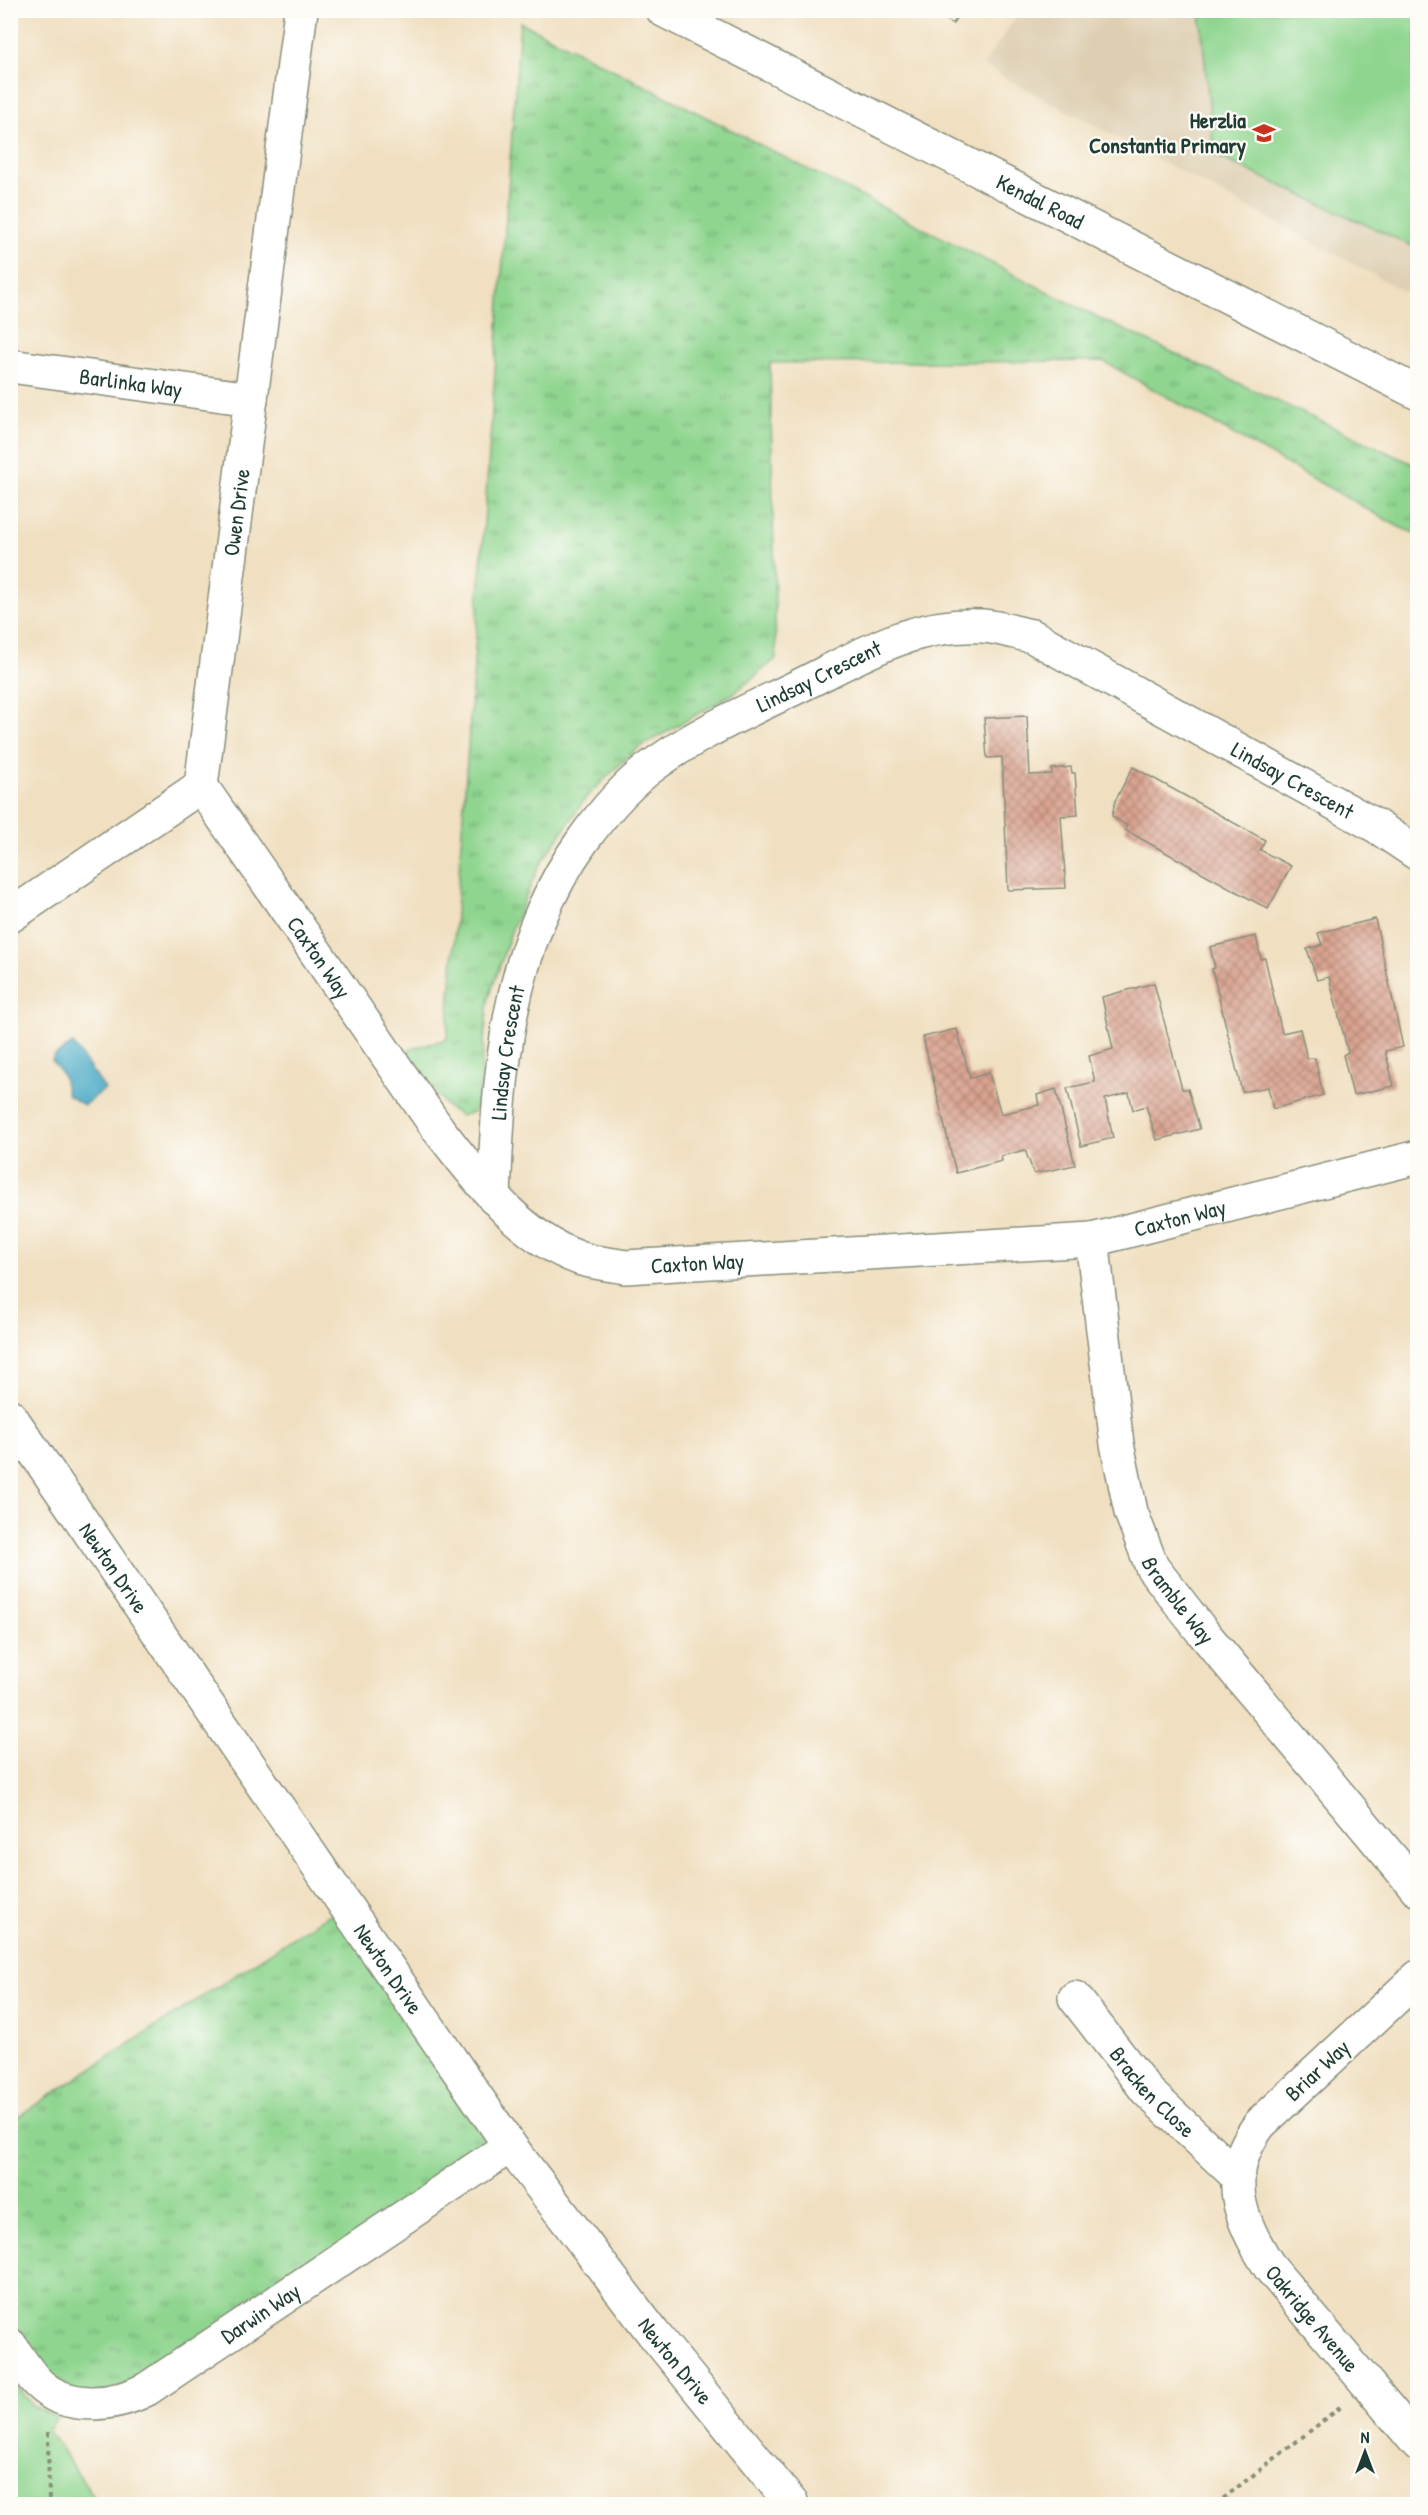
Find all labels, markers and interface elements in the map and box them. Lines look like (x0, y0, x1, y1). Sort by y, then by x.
place label: Herzlia Constantia Primary (1089, 105, 1247, 161)
school or university icon: Herzlia Constantia Primary (1251, 120, 1277, 146)
street label: Kendal Road (991, 167, 1090, 236)
street label: Barlinka Way (78, 361, 184, 404)
street label: Owen Drive (216, 467, 257, 558)
street label: Lindsay Crescent (751, 632, 886, 719)
street label: Lindsay Crescent (1226, 734, 1360, 826)
street label: Caxton Way (280, 910, 358, 1004)
street label: Lindsay Crescent (483, 982, 532, 1121)
street label: Caxton Way (1131, 1192, 1229, 1244)
street label: Caxton Way (650, 1245, 745, 1280)
street label: Newton Drive (72, 1517, 156, 1619)
street label: Bramble Way (1135, 1553, 1222, 1650)
street label: Newton Drive (347, 1918, 430, 2020)
street label: Briar Way (1278, 2032, 1356, 2108)
street label: Bracken Close (1103, 2040, 1202, 2144)
street label: Oakridge Avenue (1259, 2258, 1366, 2379)
street label: Darwin Way (215, 2276, 306, 2350)
street label: Newton Drive (631, 2311, 720, 2411)
north arrow (1335, 2422, 1395, 2482)
text: N (1361, 2426, 1370, 2448)

